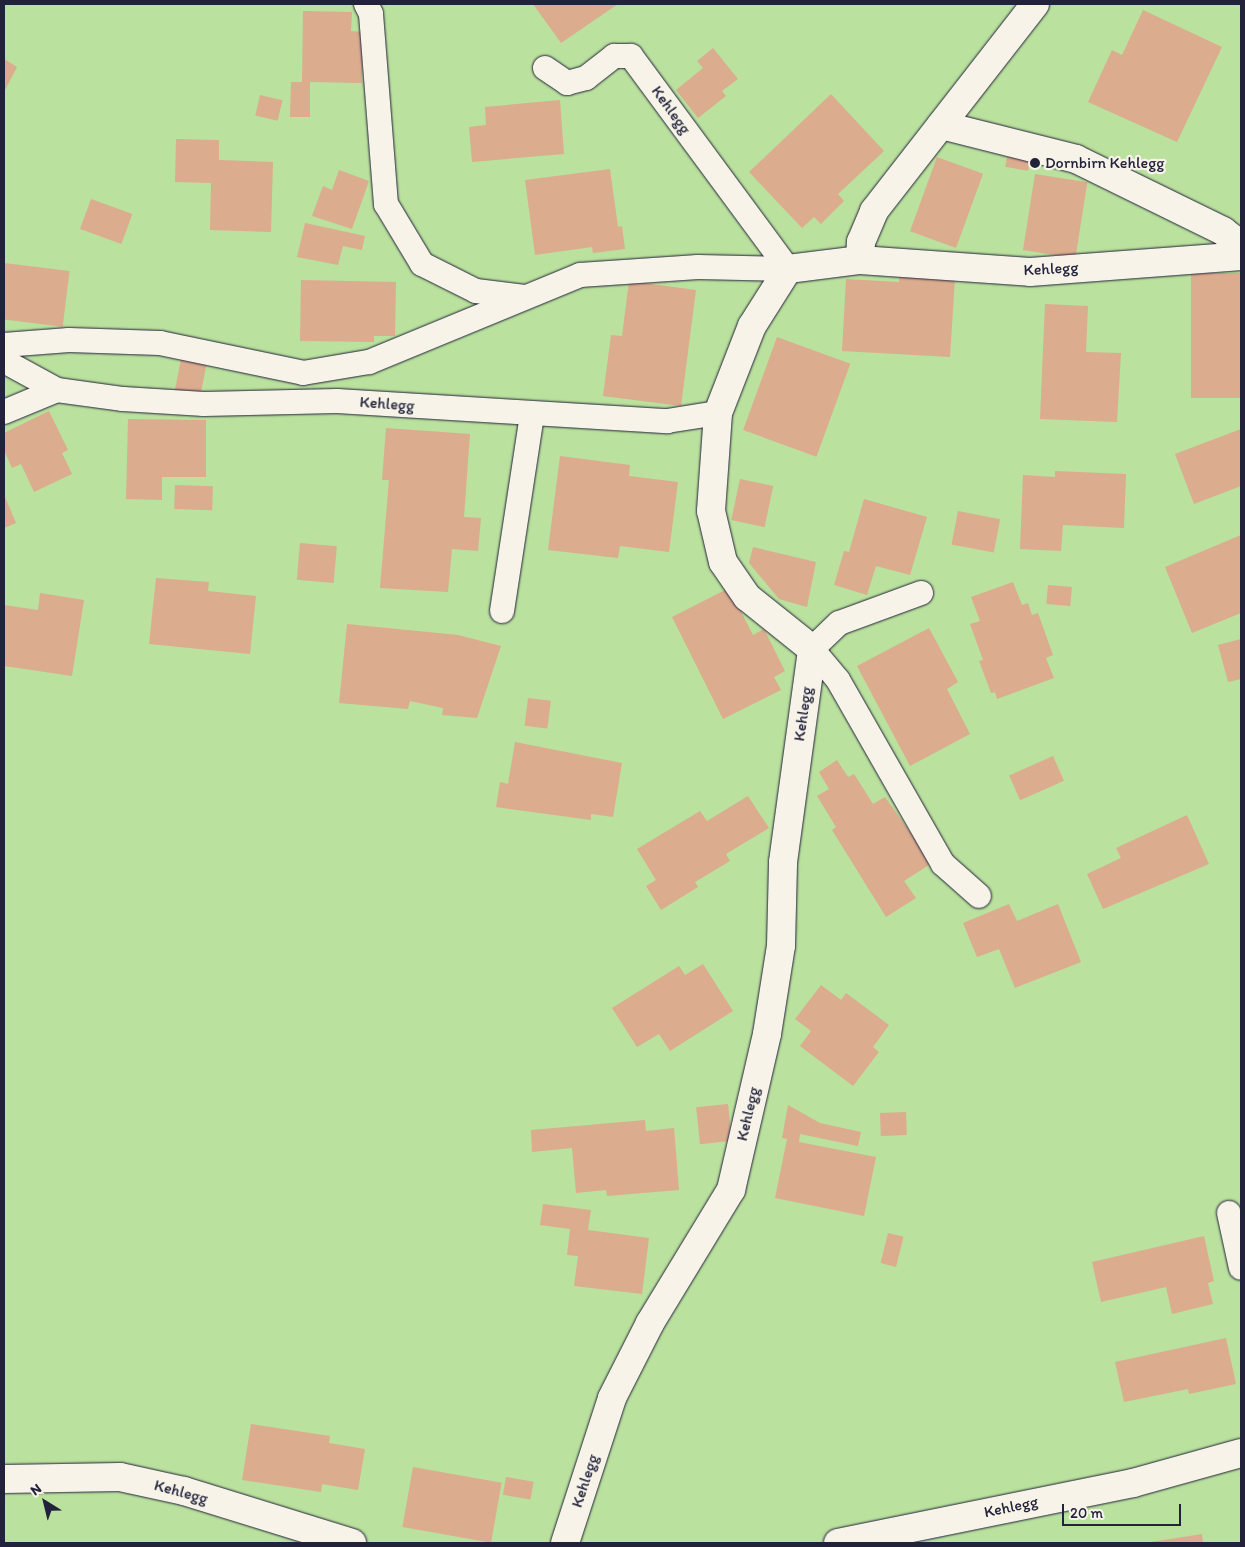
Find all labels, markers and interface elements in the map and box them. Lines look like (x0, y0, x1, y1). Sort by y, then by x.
street label: Kehlegg (647, 82, 695, 138)
place label: Dornbirn Kehlegg (1045, 153, 1165, 173)
marker: Dornbirn Kehlegg (1029, 157, 1041, 169)
street label: Kehlegg (1023, 258, 1079, 280)
street label: Kehlegg (359, 393, 415, 415)
street label: Kehlegg (790, 685, 816, 743)
street label: Kehlegg (732, 1085, 764, 1143)
street label: Kehlegg (567, 1452, 603, 1510)
street label: Kehlegg (152, 1476, 210, 1508)
north arrow (20, 1477, 70, 1527)
text: N (27, 1480, 45, 1499)
street label: Kehlegg (982, 1492, 1040, 1522)
scale bar (1065, 1494, 1184, 1526)
text: 20 m (1070, 1504, 1103, 1522)

